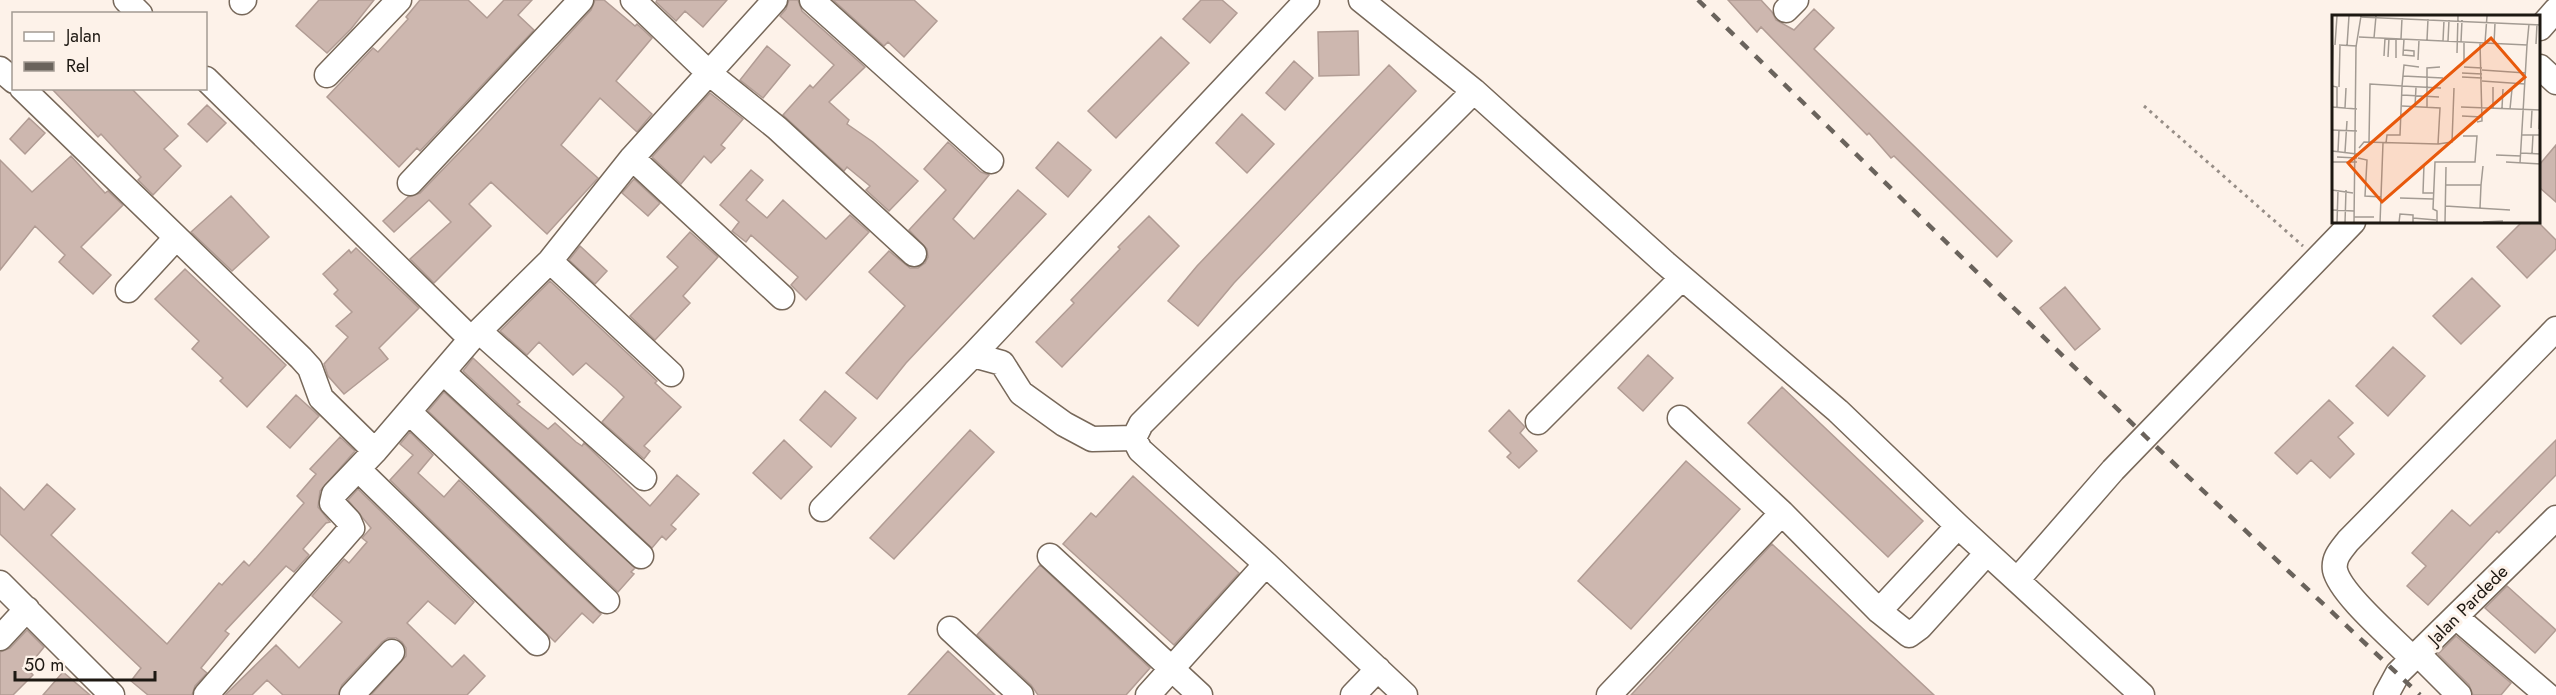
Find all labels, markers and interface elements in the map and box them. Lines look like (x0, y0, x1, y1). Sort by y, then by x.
legend (12, 12, 207, 90)
inset map (2332, 15, 2541, 224)
text: Jalan (64, 23, 101, 49)
text: Rel (66, 53, 90, 79)
street label: Jalan Pardede (2421, 559, 2514, 652)
scale bar (15, 644, 154, 682)
text: 50 m (24, 652, 64, 678)

